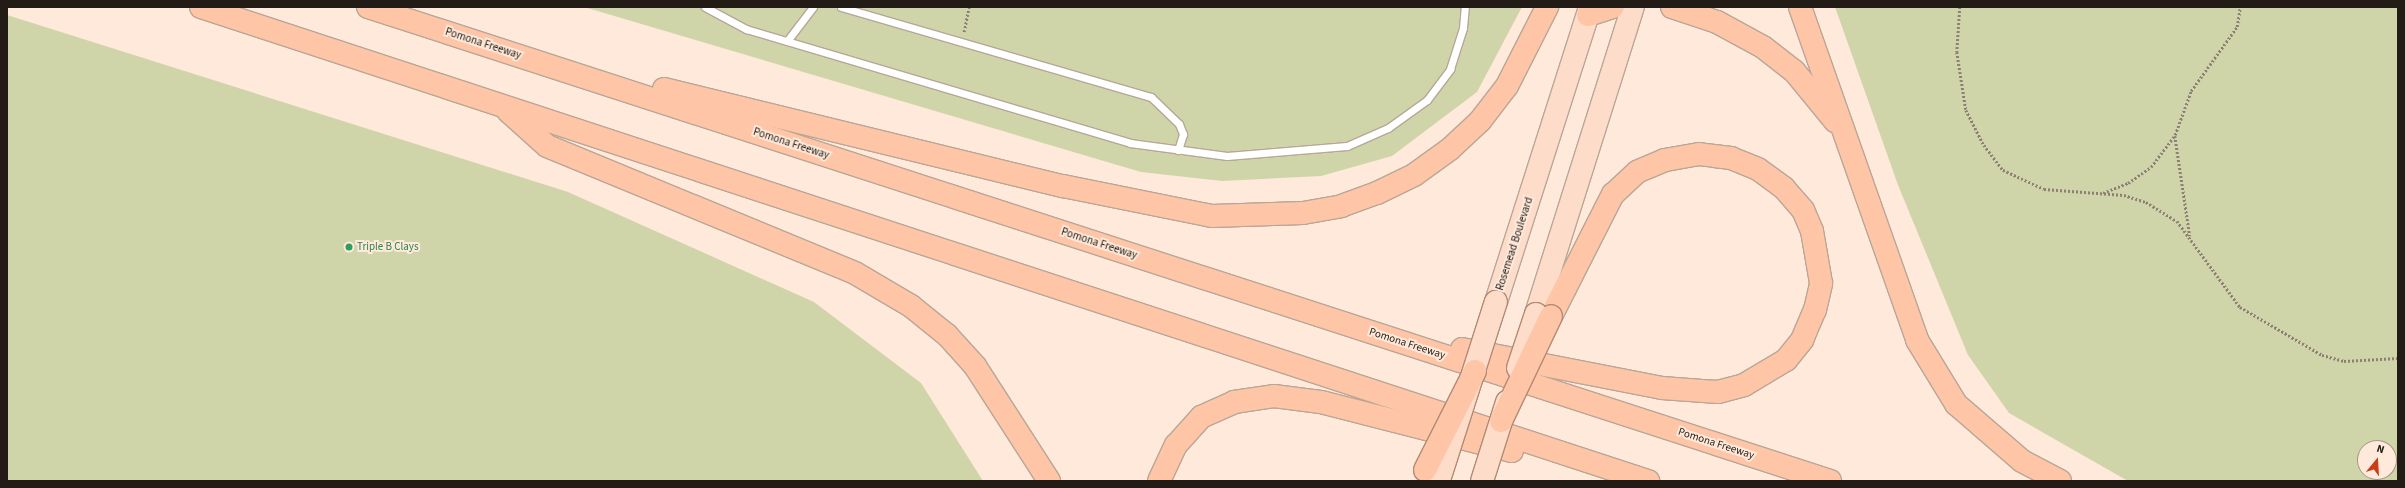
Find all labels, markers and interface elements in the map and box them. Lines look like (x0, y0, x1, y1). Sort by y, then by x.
street label: Pomona Freeway (443, 25, 523, 63)
street label: Pomona Freeway (751, 125, 831, 163)
street label: Rosemead Boulevard (1494, 196, 1536, 292)
street label: Pomona Freeway (1059, 225, 1139, 263)
place label: Triple B Clays (357, 240, 419, 254)
marker: Triple B Clays (344, 242, 354, 252)
street label: Pomona Freeway (1367, 325, 1447, 363)
street label: Pomona Freeway (1676, 425, 1756, 463)
north arrow (2357, 440, 2397, 480)
text: N (2375, 441, 2386, 457)

